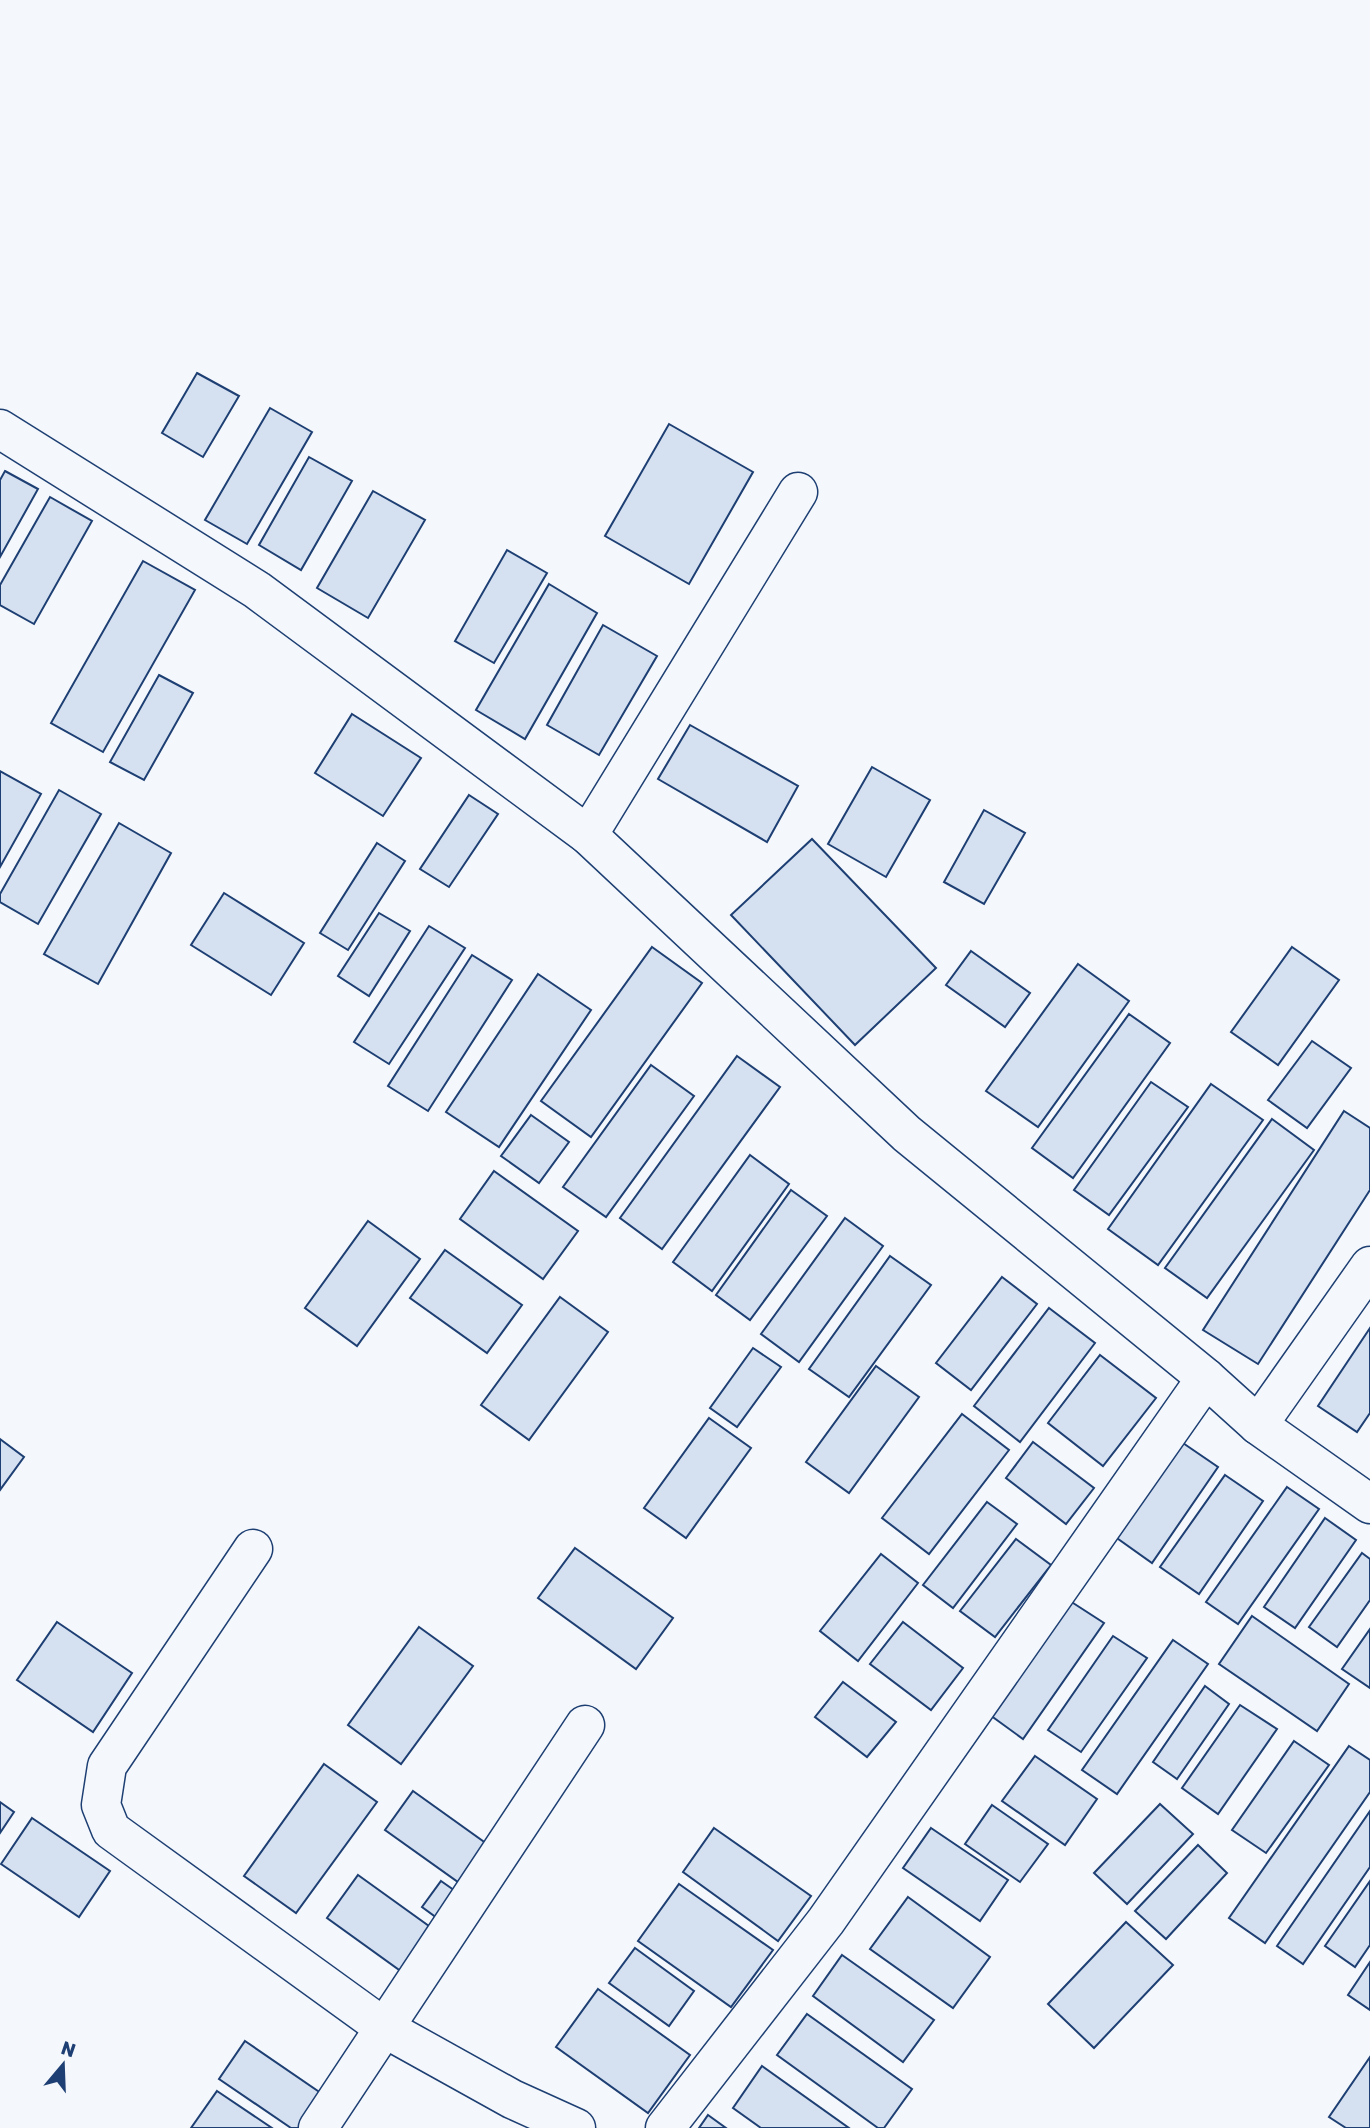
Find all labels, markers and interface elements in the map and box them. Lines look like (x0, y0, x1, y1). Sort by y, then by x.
north arrow (28, 2030, 98, 2100)
text: N (58, 2036, 79, 2062)

